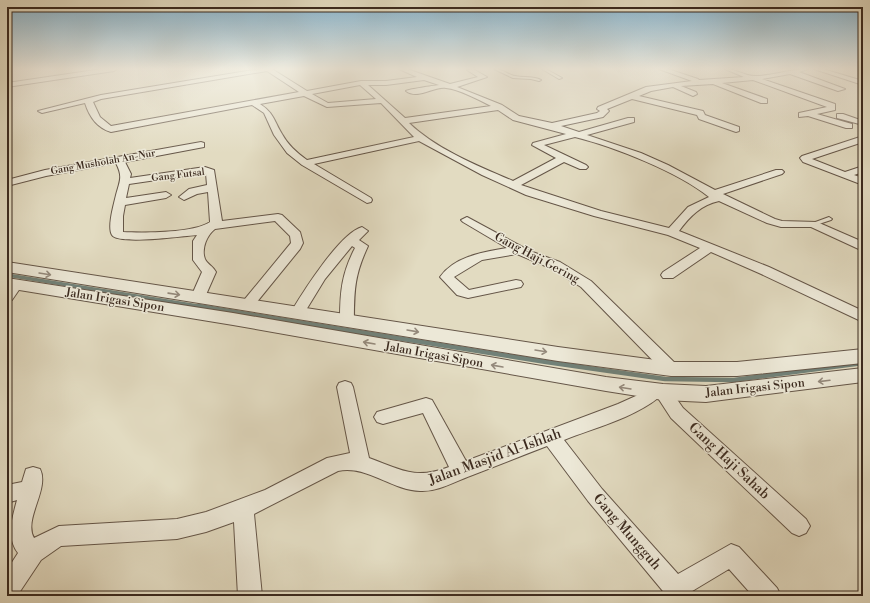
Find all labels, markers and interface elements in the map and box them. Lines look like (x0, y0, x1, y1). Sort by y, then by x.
street label: Gang Musholah An-Nur (50, 147, 157, 177)
street label: Gang Futsal (151, 166, 205, 184)
street label: Gang Haji Gering (492, 229, 583, 287)
one-way arrow (39, 270, 52, 278)
street label: Jalan Irigasi Sipon (63, 285, 166, 315)
one-way arrow (167, 290, 180, 298)
one-way arrow (406, 327, 419, 335)
one-way arrow (363, 339, 376, 347)
street label: Jalan Irigasi Sipon (382, 339, 485, 371)
one-way arrow (534, 347, 547, 355)
one-way arrow (491, 362, 504, 370)
street label: Jalan Irigasi Sipon (703, 375, 806, 401)
one-way arrow (818, 377, 831, 385)
one-way arrow (619, 383, 632, 391)
street label: Gang Haji Sahab (685, 419, 773, 503)
street label: Jalan Masjid Al-Ishlah (425, 424, 564, 490)
street label: Gang Mungguh (589, 490, 666, 574)

